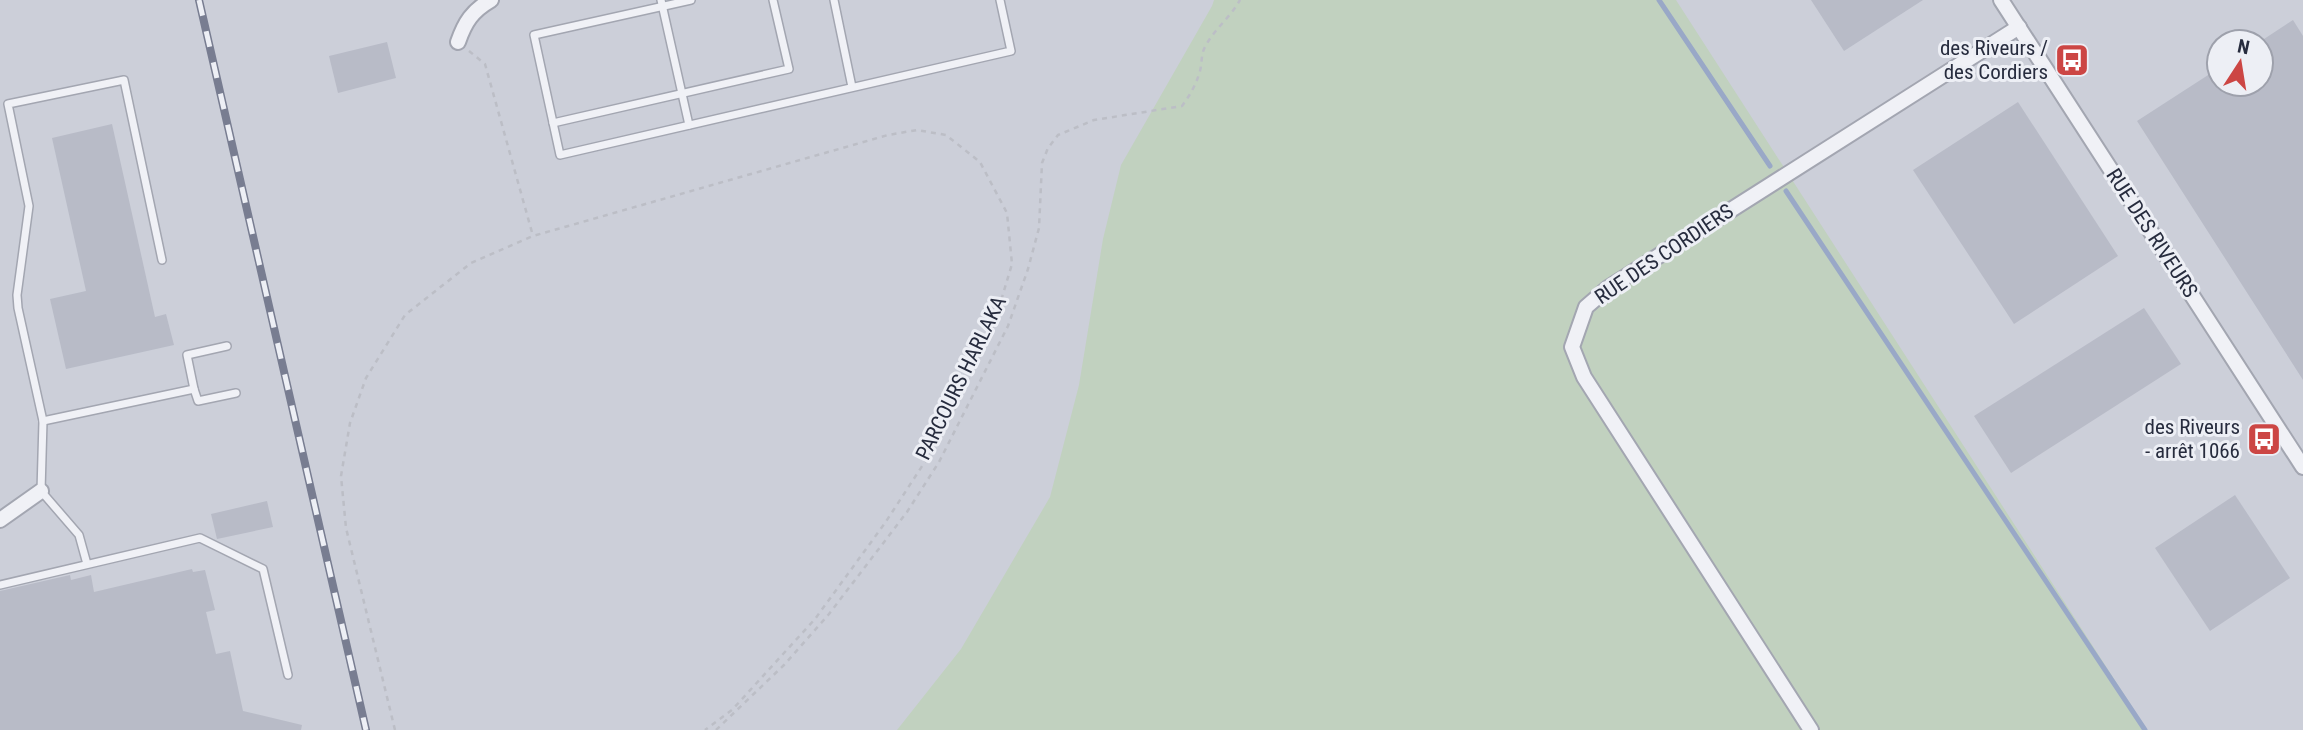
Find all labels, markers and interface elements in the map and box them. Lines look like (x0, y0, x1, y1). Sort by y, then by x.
north arrow (2205, 28, 2275, 98)
text: N (2235, 34, 2252, 59)
place label: des Riveurs / des Cordiers (1940, 36, 2048, 84)
bus stop icon: des Riveurs / des Cordiers (2053, 41, 2091, 79)
street label: RUE DES RIVEURS (2101, 164, 2203, 302)
street label: RUE DES CORDIERS (1590, 199, 1738, 309)
street label: PARCOURS HARLAKA (911, 292, 1011, 464)
place label: des Riveurs - arrêt 1066 (2145, 415, 2240, 463)
bus stop icon: des Riveurs - arrêt 1066 (2245, 420, 2283, 458)

